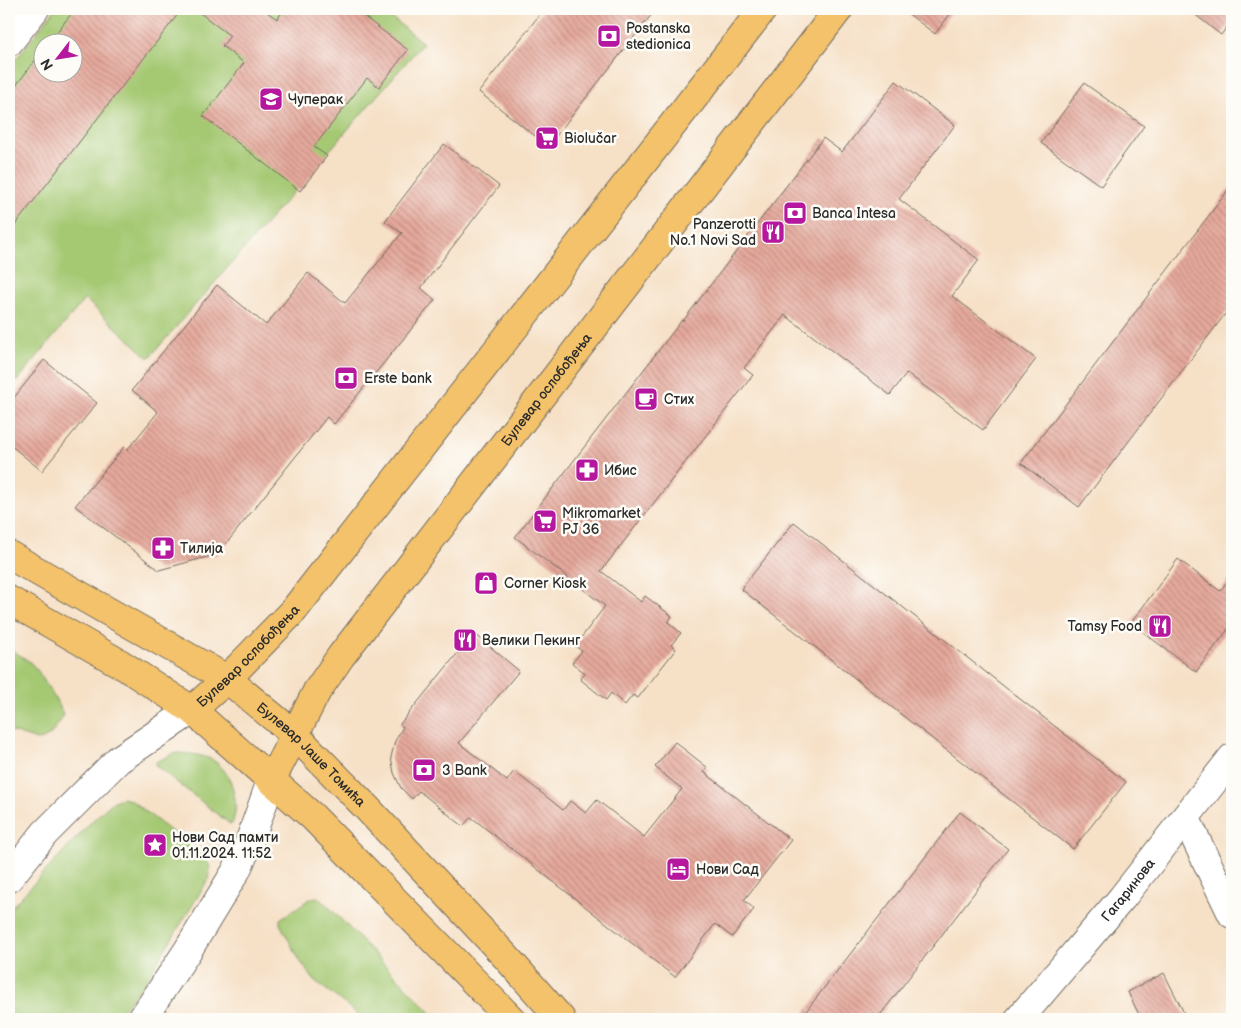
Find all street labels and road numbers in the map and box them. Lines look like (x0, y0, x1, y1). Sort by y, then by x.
street label: Булевар ослобођења (497, 329, 596, 449)
street label: Булевар ослобођења (193, 601, 304, 711)
street label: Булевар Јаше Томића (253, 699, 370, 811)
street label: Гагаринова (1097, 854, 1159, 925)

